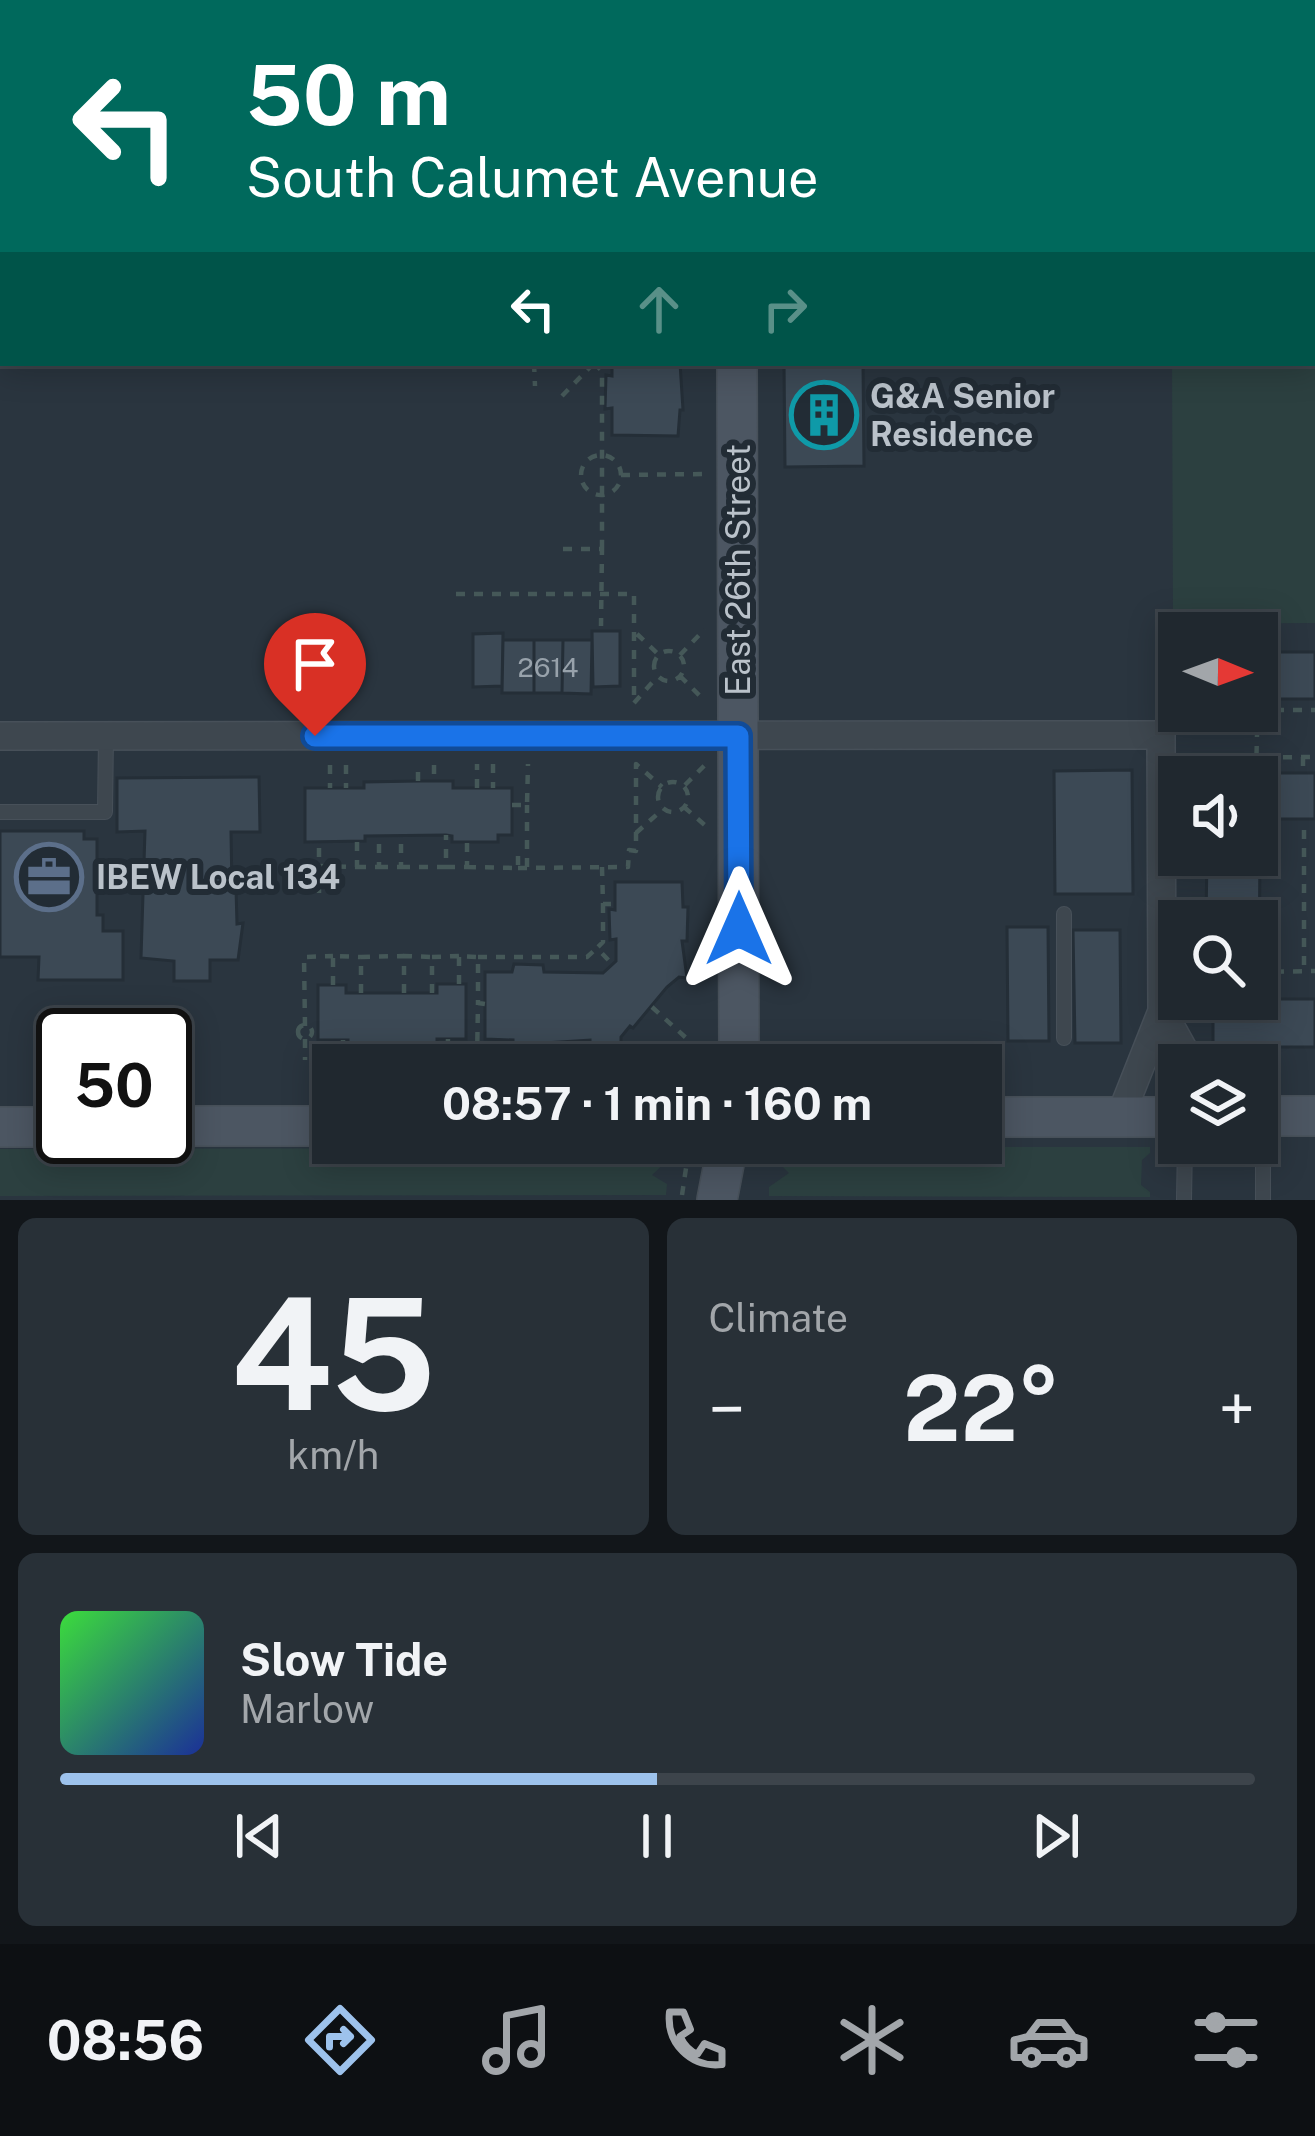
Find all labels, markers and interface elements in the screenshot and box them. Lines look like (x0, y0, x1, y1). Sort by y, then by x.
text: 50 m (246, 45, 451, 144)
icon: left (48, 48, 204, 204)
text: South Calumet Avenue (246, 146, 819, 209)
icon: left (500, 276, 566, 342)
icon: ahead (626, 276, 692, 342)
icon: right (752, 276, 818, 342)
place label: G&A Senior Residence (870, 377, 1055, 453)
building icon: G&A Senior Residence (789, 380, 859, 450)
street label: East 26th Street (719, 444, 757, 696)
north arrow (1158, 612, 1278, 732)
map controls (1158, 612, 1278, 1164)
pin (264, 613, 366, 736)
icon: arrive (282, 631, 348, 697)
house number: 2614 (518, 651, 578, 683)
button: sound (1158, 756, 1278, 876)
office icon: IBEW Local 134 (14, 842, 84, 912)
place label: IBEW Local 134 (96, 858, 340, 896)
position arrow (676, 866, 802, 992)
button: search (1158, 900, 1278, 1020)
speed limit sign: 50 (36, 1008, 192, 1164)
button: layers (1158, 1044, 1278, 1164)
text: 08:57 · 1 min · 160 m (442, 1077, 872, 1130)
text: 45 (230, 1262, 436, 1445)
text: Climate (709, 1295, 848, 1341)
text: 22° (903, 1355, 1060, 1461)
text: − (709, 1370, 745, 1448)
text: + (1218, 1370, 1255, 1448)
text: km/h (287, 1432, 379, 1478)
text: Slow Tide (240, 1633, 448, 1686)
text: Marlow (240, 1686, 374, 1732)
icon: previous (226, 1803, 292, 1869)
icon: pause (624, 1803, 690, 1869)
icon: next (1023, 1803, 1089, 1869)
icon: directions (298, 1998, 382, 2082)
icon: music (475, 1998, 559, 2082)
icon: phone (652, 1998, 736, 2082)
icon: climate (830, 1998, 914, 2082)
icon: car (1007, 1998, 1091, 2082)
icon: filters (1184, 1998, 1268, 2082)
text: 08:56 (47, 2009, 204, 2072)

